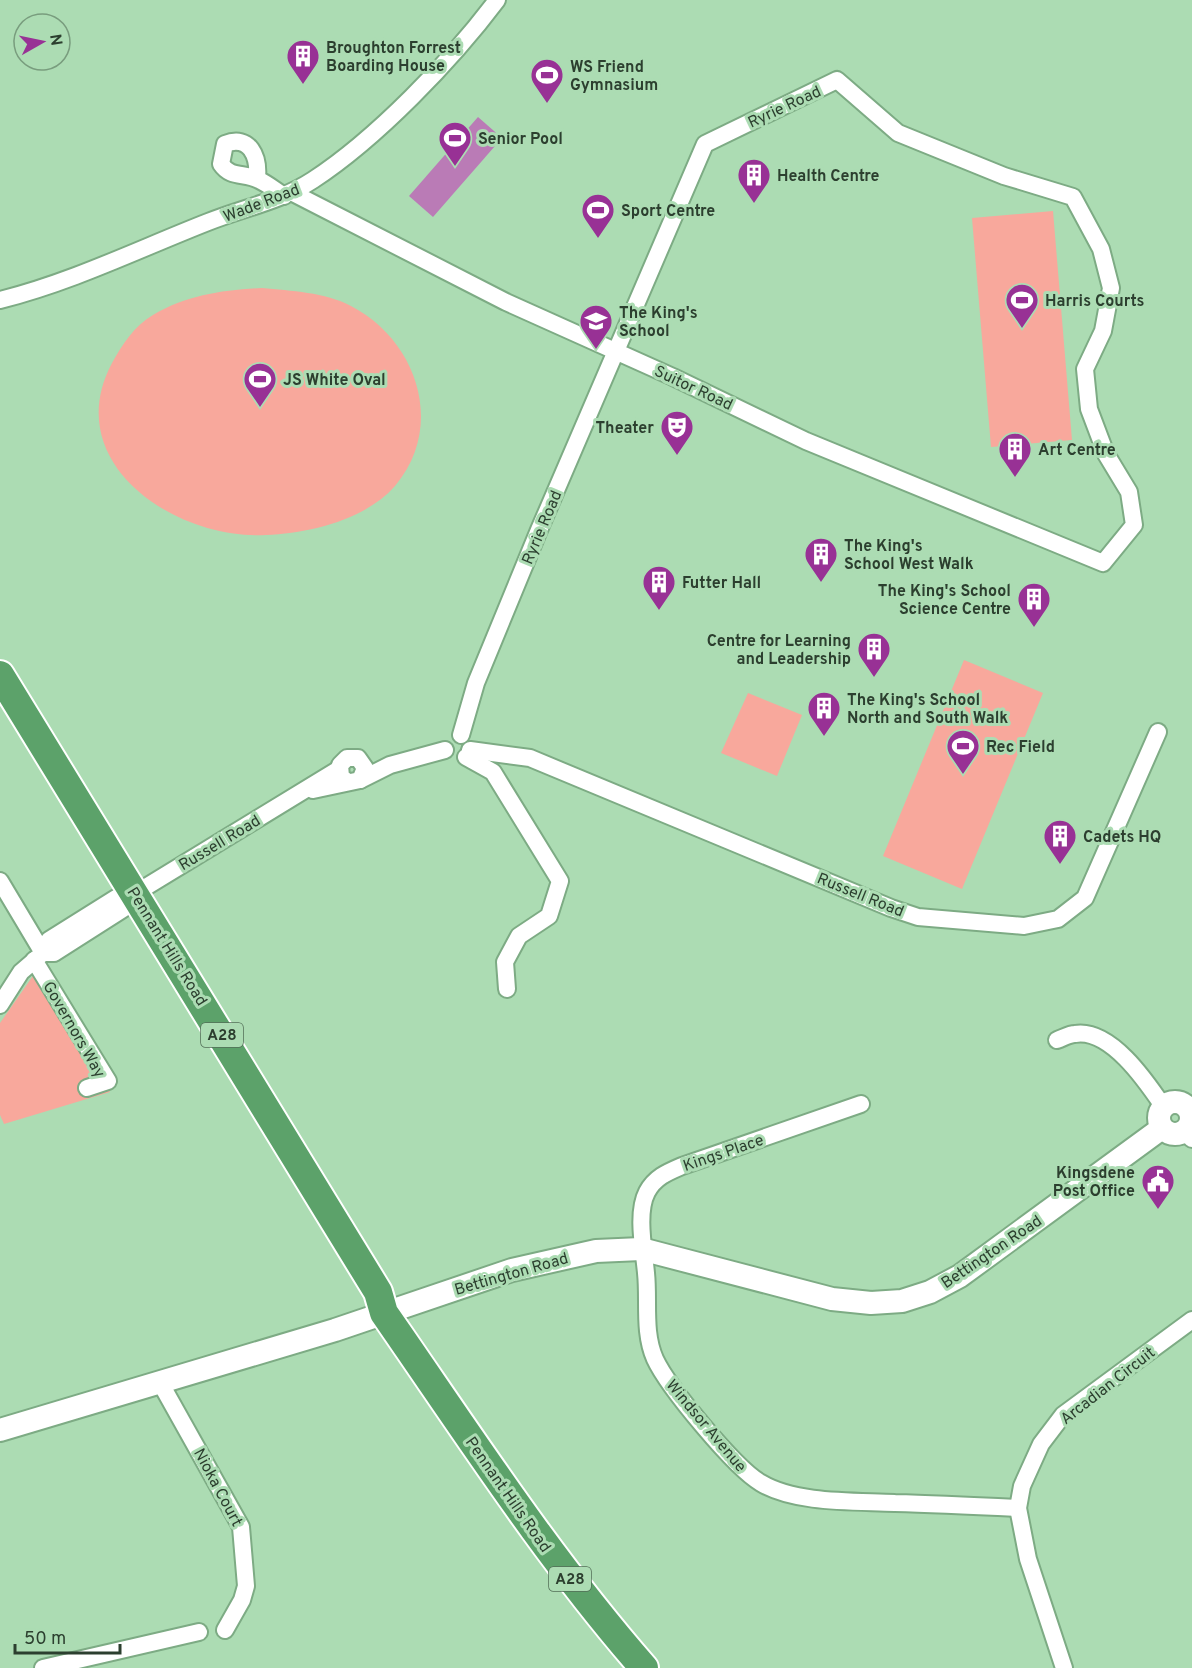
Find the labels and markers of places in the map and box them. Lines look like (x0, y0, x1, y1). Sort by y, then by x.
building icon: Broughton Forrest Boarding House (285, 38, 321, 85)
place label: Broughton Forrest Boarding House (326, 39, 461, 77)
sports icon: WS Friend Gymnasium (529, 57, 565, 104)
place label: WS Friend Gymnasium (570, 58, 658, 96)
sports icon: Senior Pool (437, 120, 473, 167)
place label: Senior Pool (478, 130, 563, 150)
building icon: Health Centre (736, 157, 772, 204)
place label: Health Centre (777, 167, 880, 187)
sports icon: Sport Centre (580, 192, 616, 239)
place label: Sport Centre (621, 202, 715, 222)
sports icon: Harris Courts (1004, 282, 1040, 329)
place label: Harris Courts (1045, 292, 1145, 312)
school or university icon: The King's School (578, 303, 614, 350)
place label: The King's School (619, 304, 698, 342)
sports icon: JS White Oval (242, 361, 278, 408)
place label: JS White Oval (283, 371, 386, 391)
theatre icon: Theater (659, 409, 695, 456)
place label: Theater (595, 419, 654, 439)
building icon: Art Centre (997, 431, 1033, 478)
place label: Art Centre (1038, 441, 1116, 461)
building icon: The King's School West Walk (803, 536, 839, 583)
place label: The King's School West Walk (844, 537, 974, 575)
building icon: Futter Hall (641, 564, 677, 611)
place label: Futter Hall (682, 574, 761, 594)
building icon: The King's School Science Centre (1016, 581, 1052, 628)
place label: The King's School Science Centre (878, 582, 1011, 620)
building icon: Centre for Learning and Leadership (856, 631, 892, 678)
place label: Centre for Learning and Leadership (707, 632, 851, 670)
building icon: The King's School North and South Walk (806, 690, 842, 737)
place label: The King's School North and South Walk (847, 691, 1008, 729)
sports icon: Rec Field (945, 728, 981, 775)
place label: Rec Field (986, 738, 1055, 758)
building icon: Cadets HQ (1042, 818, 1078, 865)
place label: Cadets HQ (1083, 828, 1161, 848)
public building icon: Kingsdene Post Office (1140, 1163, 1176, 1210)
place label: Kingsdene Post Office (1053, 1164, 1135, 1202)

